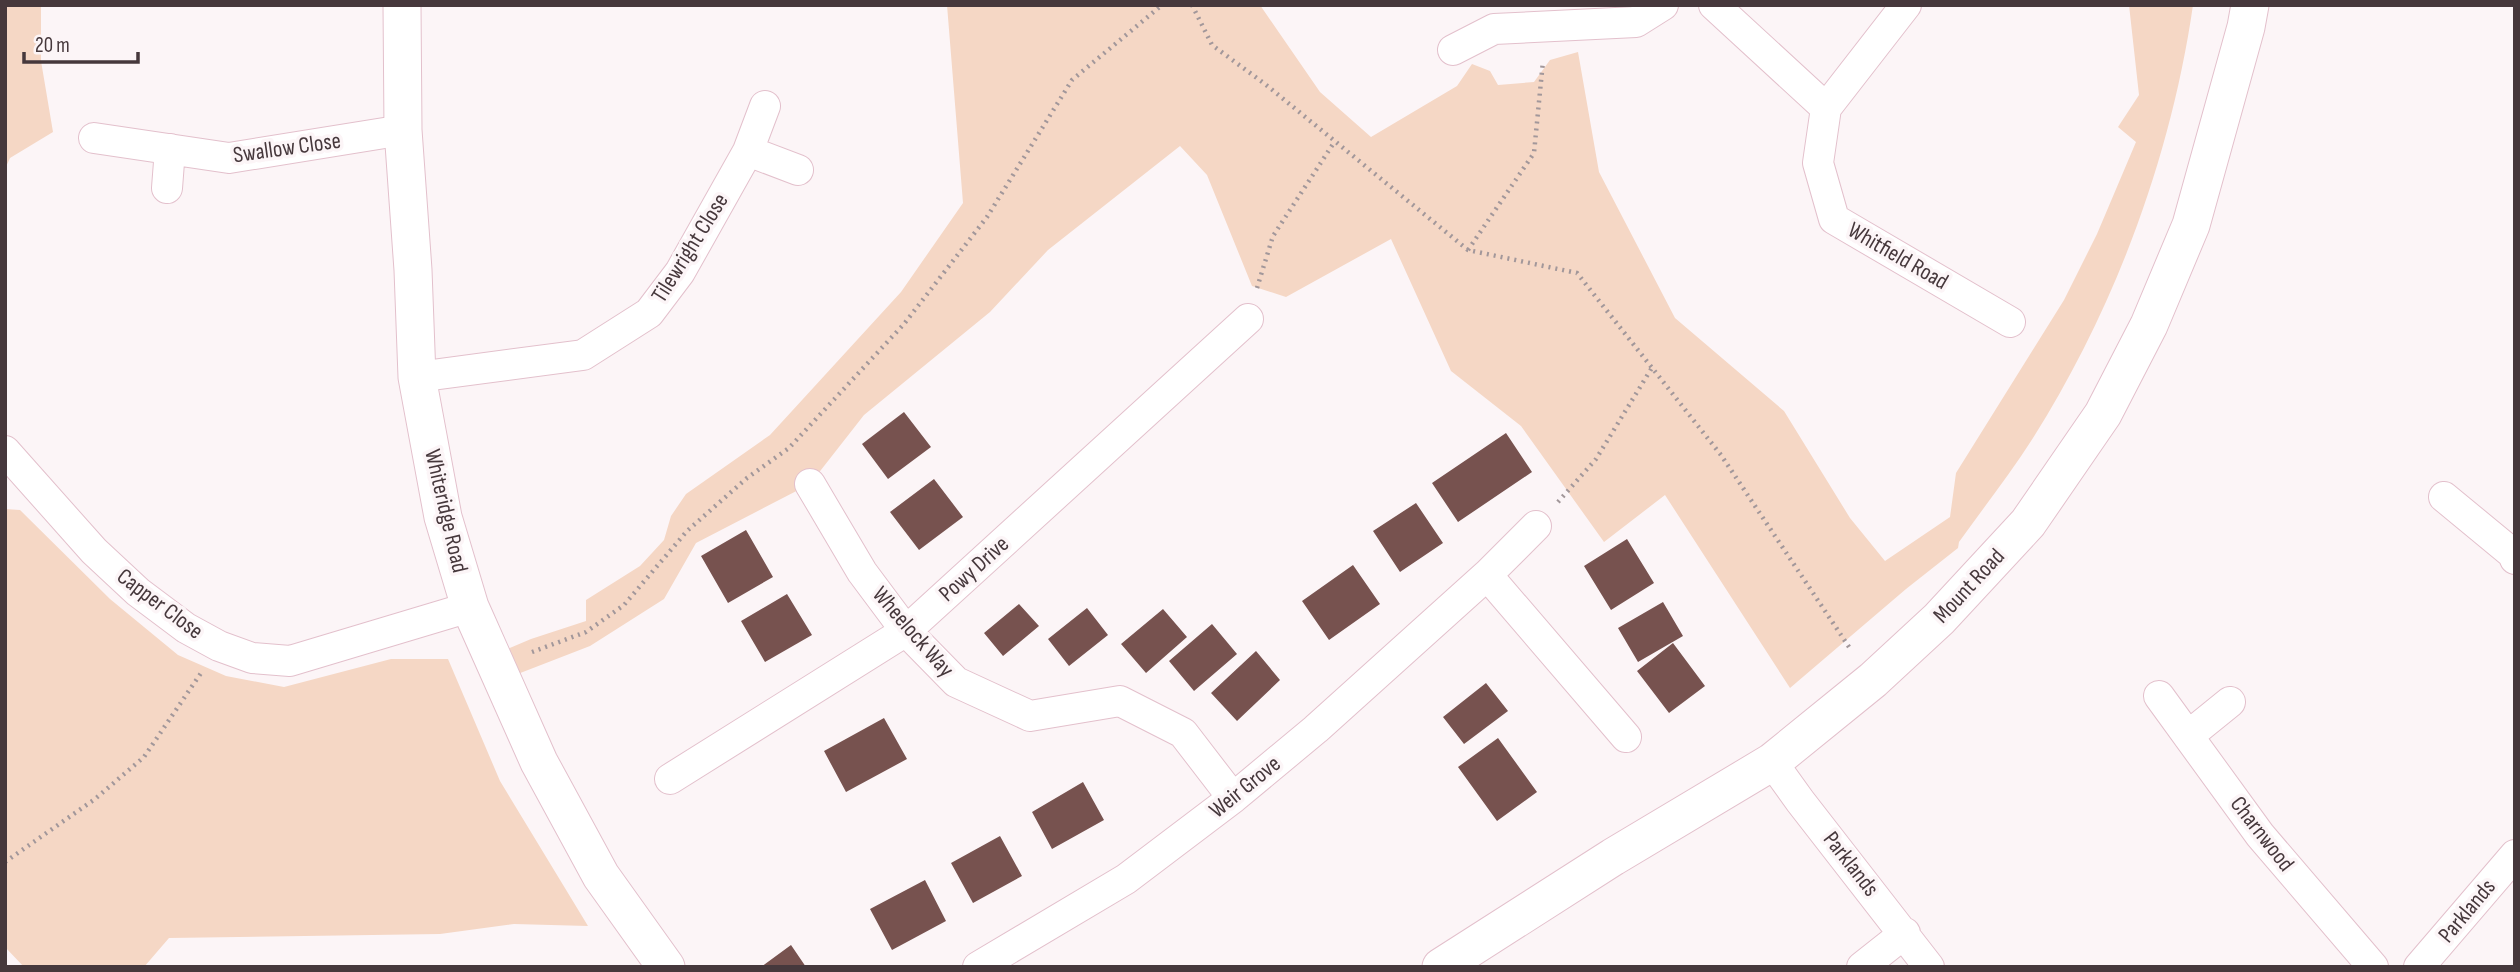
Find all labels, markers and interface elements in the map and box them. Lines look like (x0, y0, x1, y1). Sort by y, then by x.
scale bar (24, 21, 138, 65)
text: 20 m (35, 33, 70, 58)
street label: Swallow Close (231, 127, 343, 169)
street label: Tilewright Close (645, 188, 735, 308)
street label: Whitfield Road (1843, 216, 1953, 296)
street label: Whiteridge Road (418, 446, 474, 576)
street label: Powy Drive (933, 530, 1015, 608)
street label: Mount Road (1927, 543, 2011, 629)
street label: Capper Close (111, 563, 209, 645)
street label: Wheelock Way (866, 581, 960, 683)
street label: Weir Grove (1204, 750, 1286, 824)
street label: Charnwood (2224, 791, 2300, 877)
street label: Parklands (1817, 826, 1885, 902)
street label: Parklands (2432, 873, 2502, 949)

